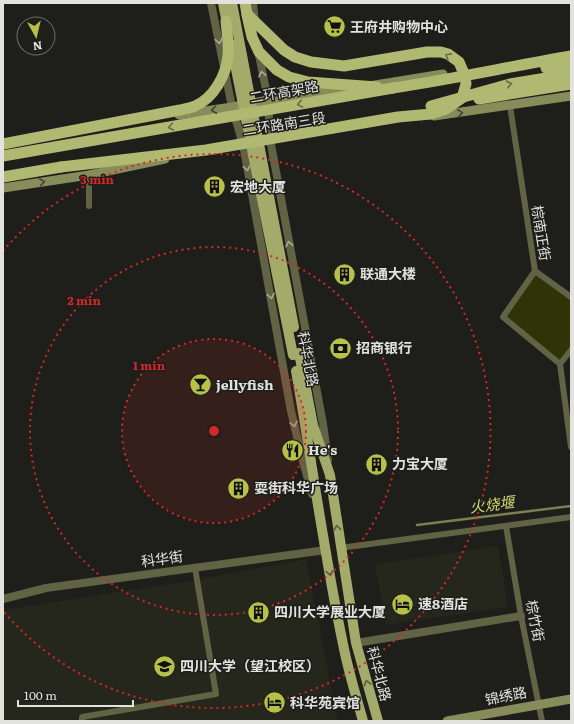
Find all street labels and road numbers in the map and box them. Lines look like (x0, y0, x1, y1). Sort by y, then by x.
street label: 二环高架路 (248, 75, 320, 107)
street label: 二环路南三段 (241, 107, 327, 139)
street label: 棕南正街 (528, 204, 556, 262)
street label: 科华北路 (294, 329, 324, 388)
street label: 科华街 (140, 545, 184, 571)
street label: 棕竹街 (522, 598, 550, 643)
street label: 科华北路 (363, 644, 397, 703)
street label: 锦绣路 (483, 681, 528, 709)

